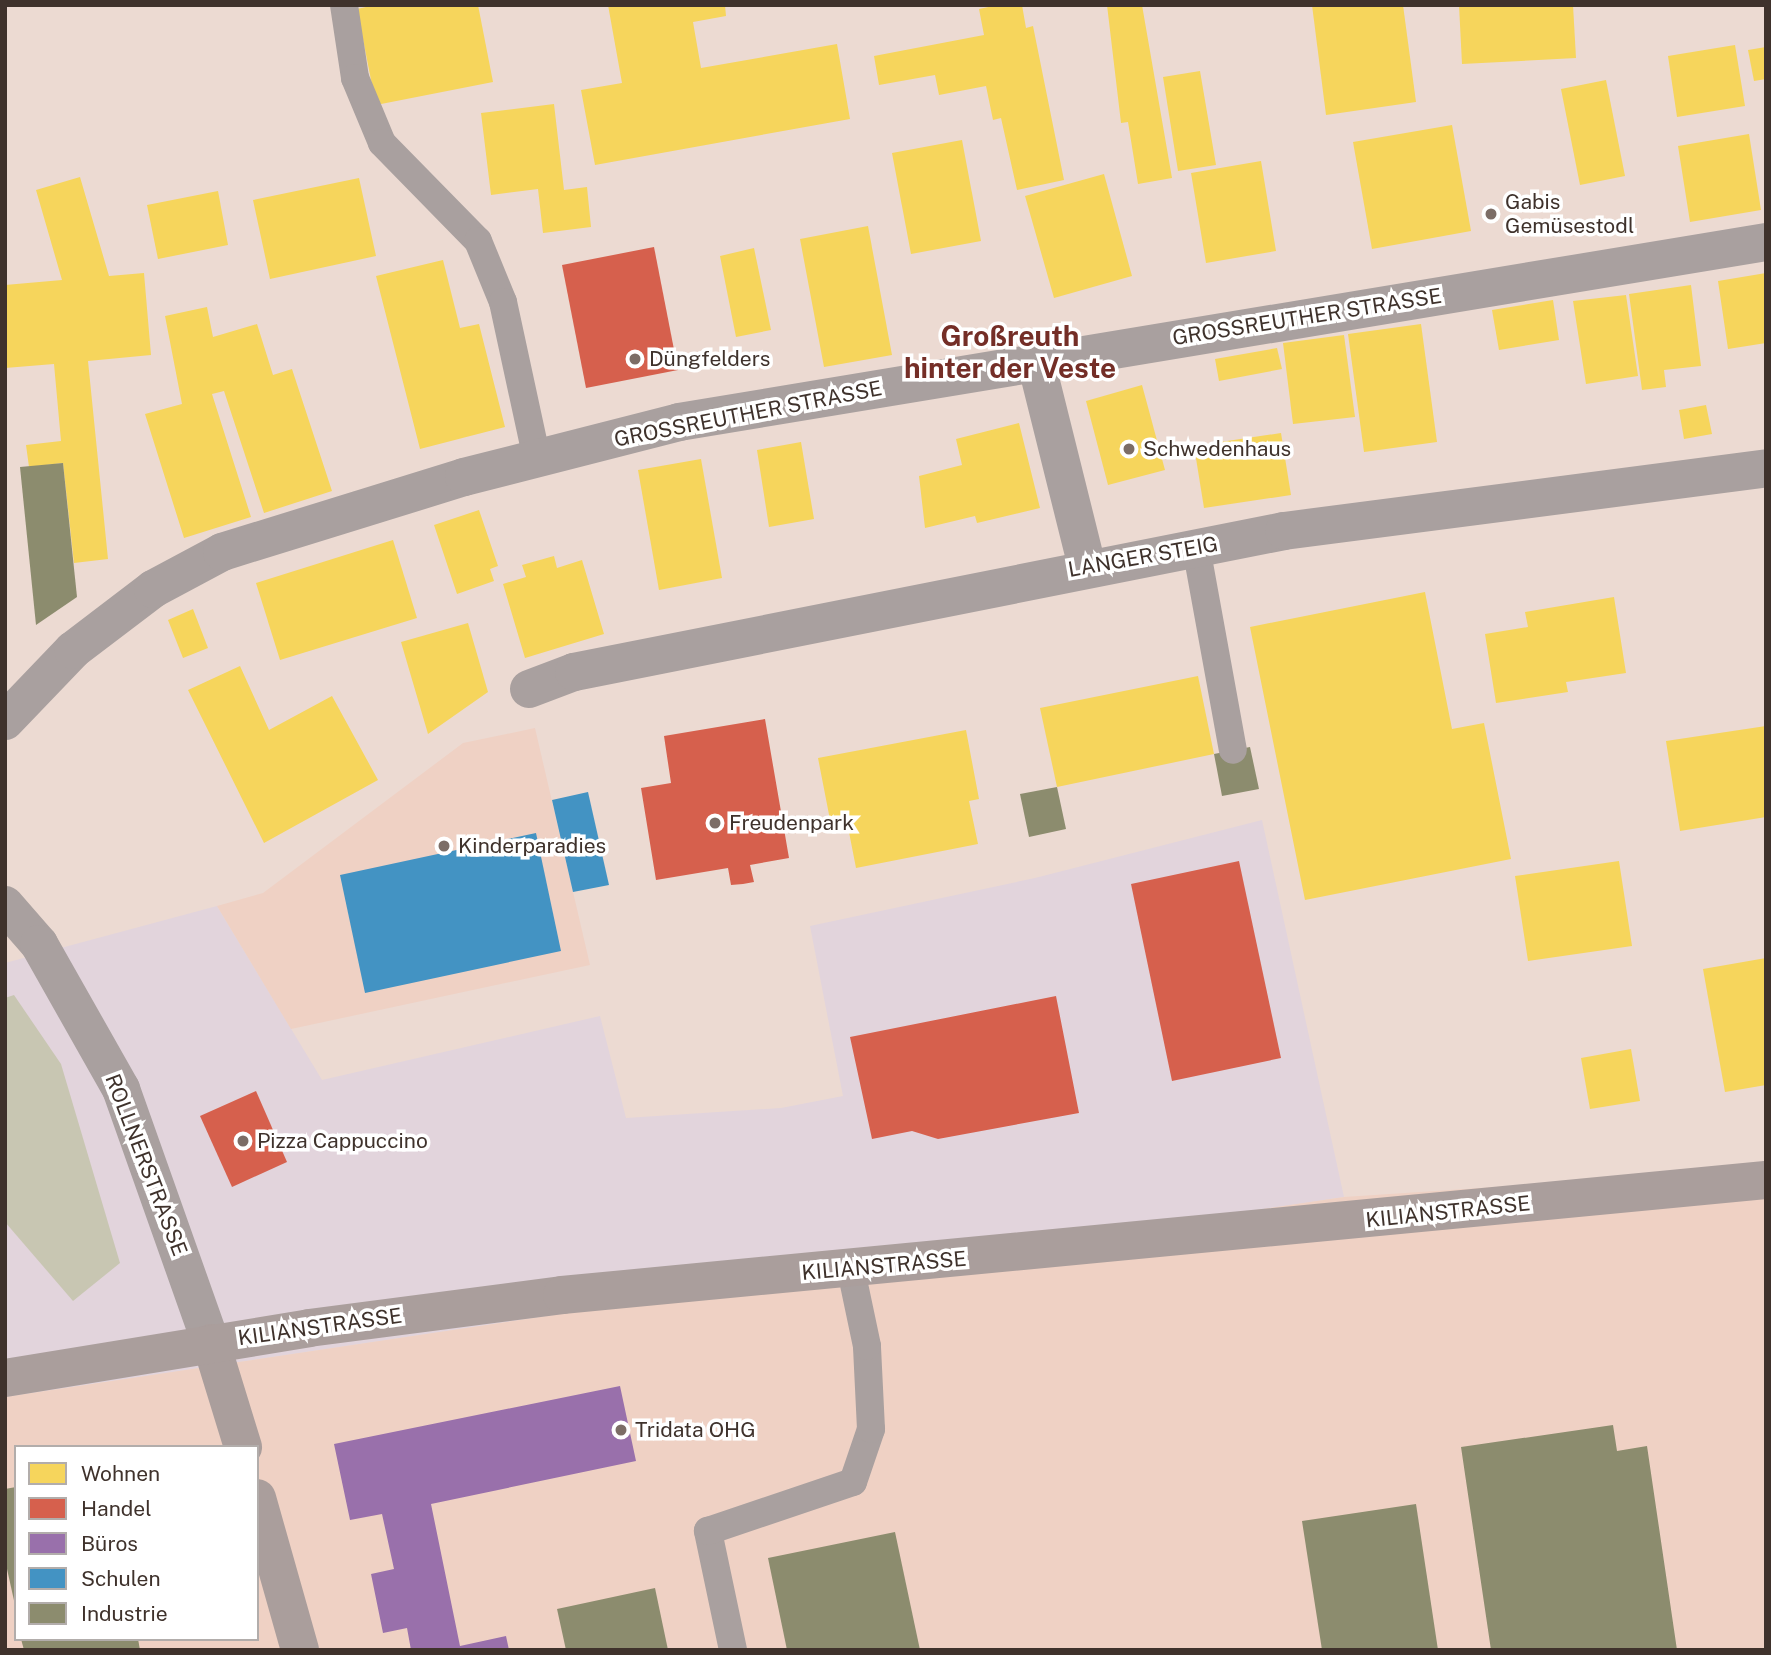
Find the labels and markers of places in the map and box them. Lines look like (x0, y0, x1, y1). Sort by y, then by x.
place label: Gabis Gemüsestodl (1505, 189, 1634, 239)
marker: Gabis Gemüsestodl (1483, 206, 1499, 222)
place label: Düngfelders (649, 346, 770, 372)
marker: Düngfelders (627, 351, 643, 367)
place label: Schwedenhaus (1143, 436, 1291, 462)
marker: Schwedenhaus (1121, 441, 1137, 457)
place label: Freudenpark (729, 810, 854, 836)
marker: Freudenpark (707, 815, 723, 831)
place label: Kinderparadies (458, 833, 606, 859)
marker: Kinderparadies (436, 838, 452, 854)
place label: Pizza Cappuccino (257, 1128, 428, 1154)
marker: Pizza Cappuccino (235, 1133, 251, 1149)
place label: Tridata OHG (635, 1417, 756, 1443)
marker: Tridata OHG (613, 1422, 629, 1438)

